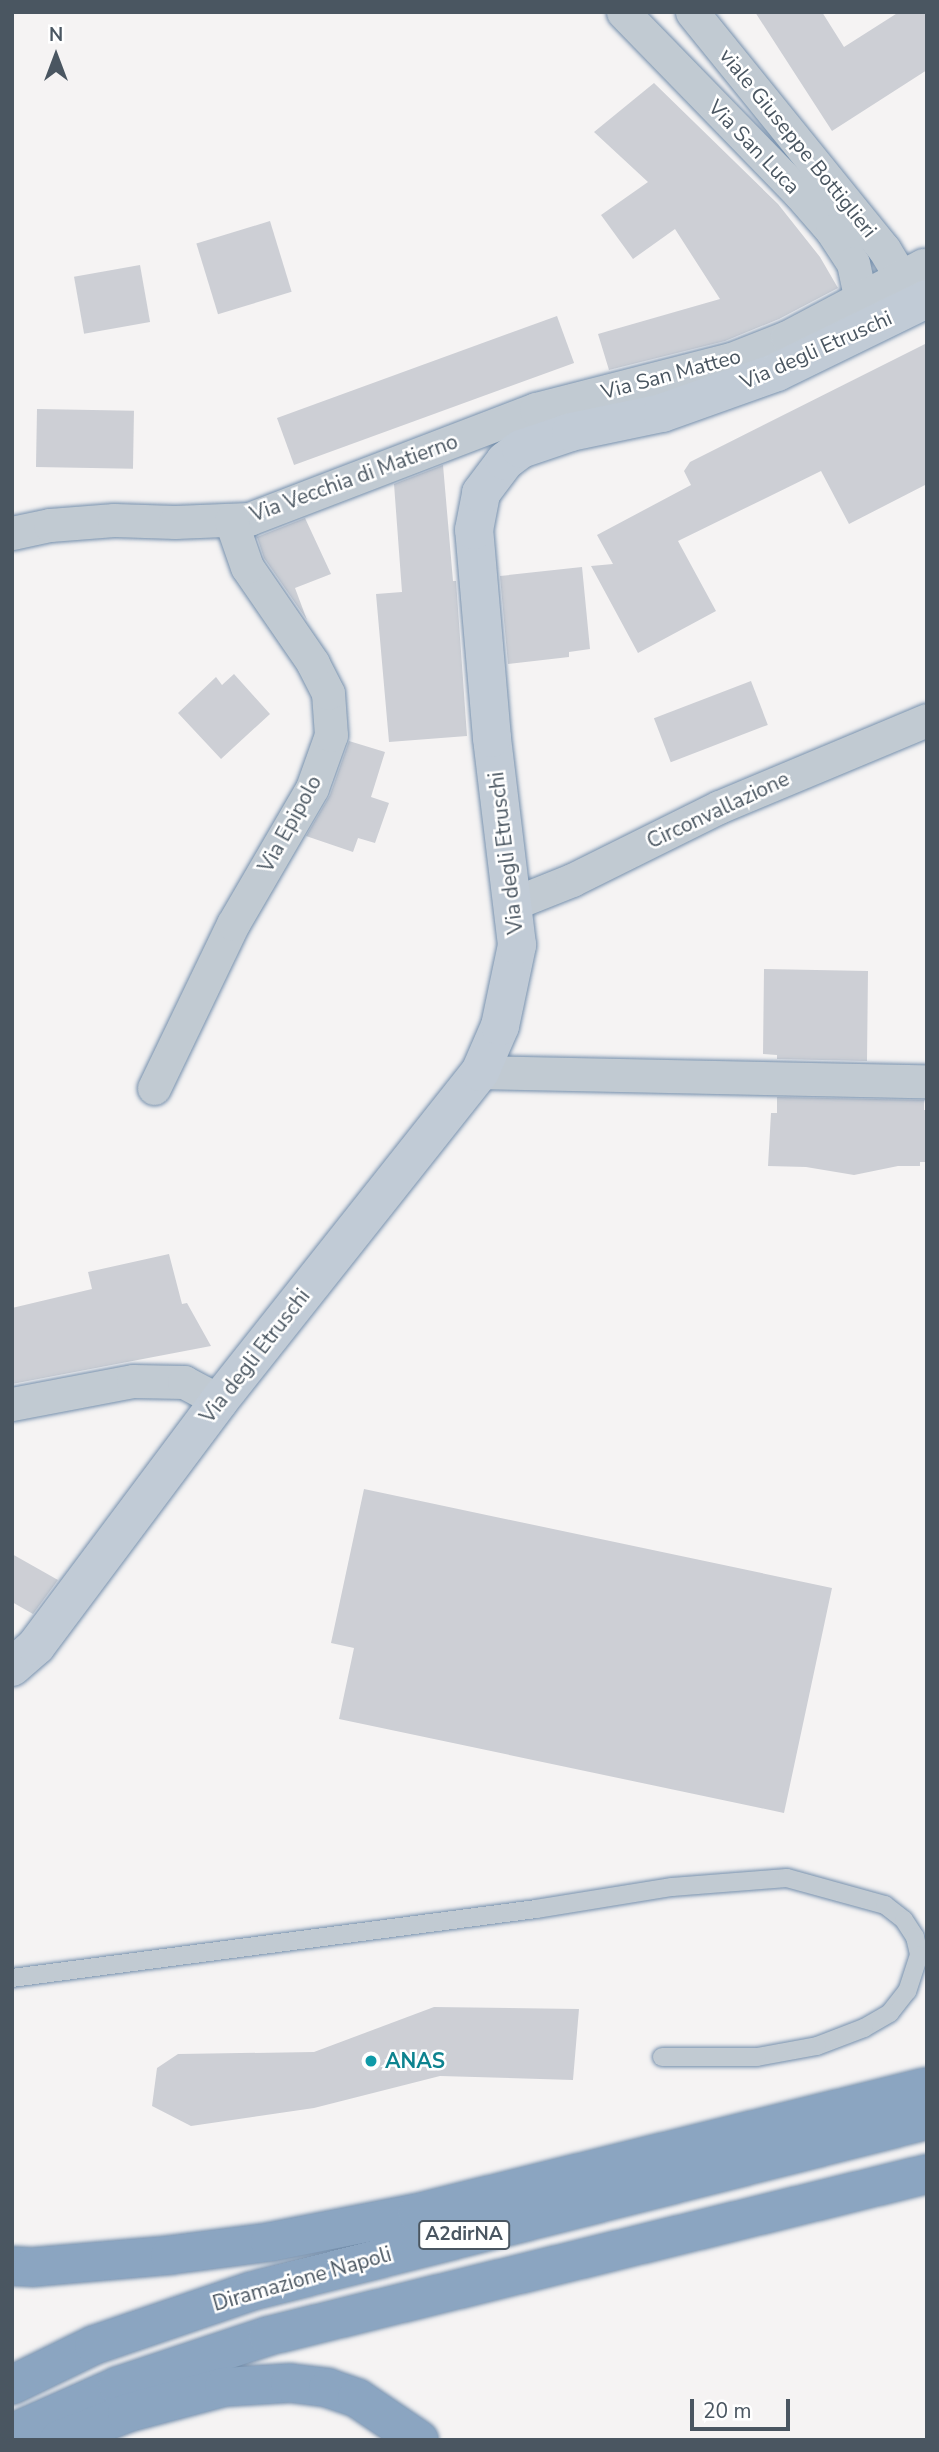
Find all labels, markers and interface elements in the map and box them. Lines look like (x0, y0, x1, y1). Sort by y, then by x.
north arrow (21, 21, 91, 91)
text: N (49, 22, 63, 48)
street label: viale Giuseppe Bottiglieri (714, 43, 882, 243)
street label: Via San Luca (703, 95, 805, 199)
street label: Via degli Etruschi (736, 305, 896, 395)
street label: Via San Matteo (598, 343, 744, 405)
street label: Via Vecchia di Matierno (247, 429, 461, 527)
street label: Circonvallazione (643, 766, 793, 854)
street label: Via degli Etruschi (484, 770, 528, 936)
street label: Via Epipolo (253, 771, 327, 877)
street label: Via degli Etruschi (195, 1284, 315, 1428)
place label: ANAS (385, 2048, 445, 2074)
marker: ANAS (363, 2053, 379, 2069)
road number: A2dirNA (417, 2220, 511, 2250)
street label: Diramazione Napoli (210, 2241, 394, 2317)
scale bar (694, 2386, 794, 2430)
text: 20 m (703, 2397, 752, 2425)

